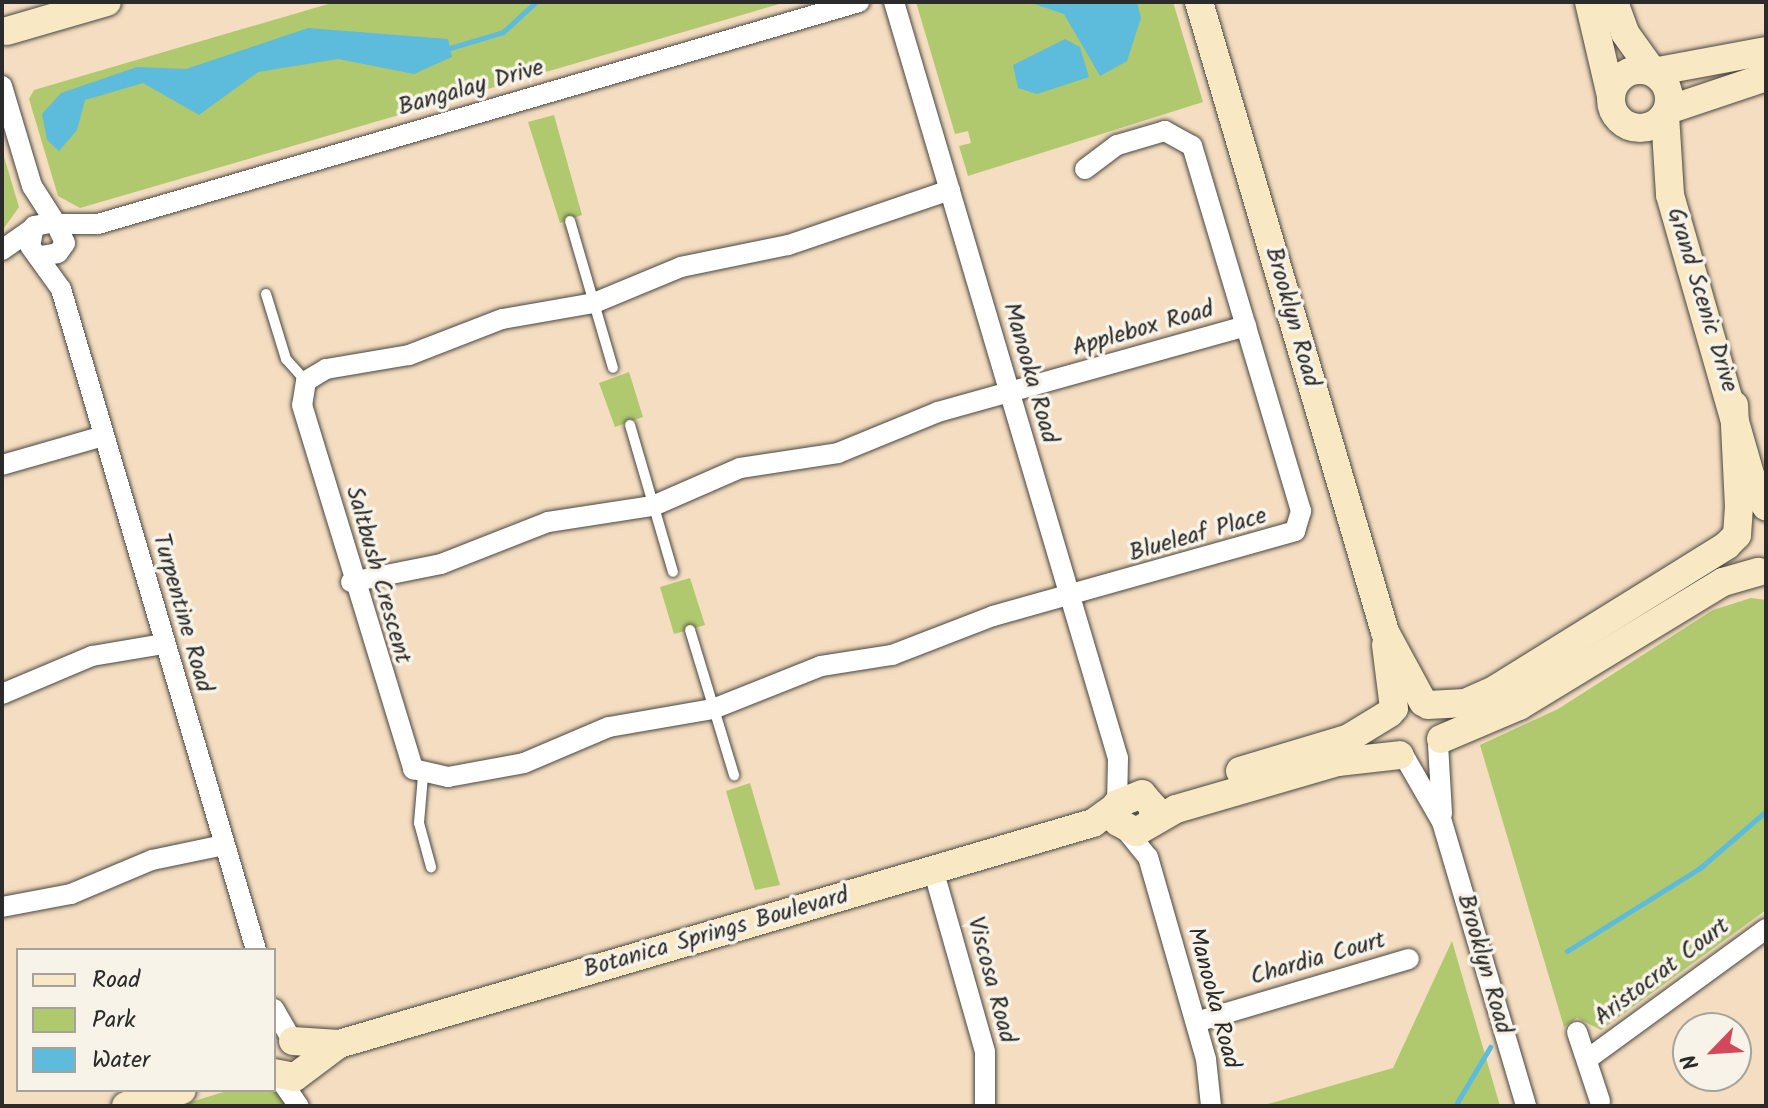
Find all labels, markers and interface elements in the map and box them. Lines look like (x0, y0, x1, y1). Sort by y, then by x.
street label: Bangalay Drive (395, 53, 547, 123)
street label: Grand Scenic Drive (1660, 204, 1744, 396)
street label: Brooklyn Road (1258, 244, 1326, 390)
street label: Applebox Road (1069, 295, 1217, 363)
street label: Manooka Road (996, 299, 1064, 447)
street label: Saltbush Crescent (339, 483, 417, 667)
street label: Blueleaf Place (1126, 502, 1270, 568)
street label: Turpentine Road (146, 530, 218, 696)
street label: Botanica Springs Boulevard (580, 881, 852, 985)
street label: Brooklyn Road (1450, 891, 1518, 1037)
street label: Aristocrat Court (1589, 912, 1735, 1032)
street label: Viscosa Road (960, 914, 1022, 1046)
street label: Manooka Road (1180, 924, 1246, 1072)
street label: Chardia Court (1247, 926, 1389, 992)
legend (16, 948, 276, 1092)
text: Road (92, 961, 140, 1000)
text: Park (92, 1001, 136, 1040)
north arrow (1672, 1012, 1752, 1092)
text: Water (92, 1041, 150, 1080)
text: N (1673, 1048, 1710, 1075)

